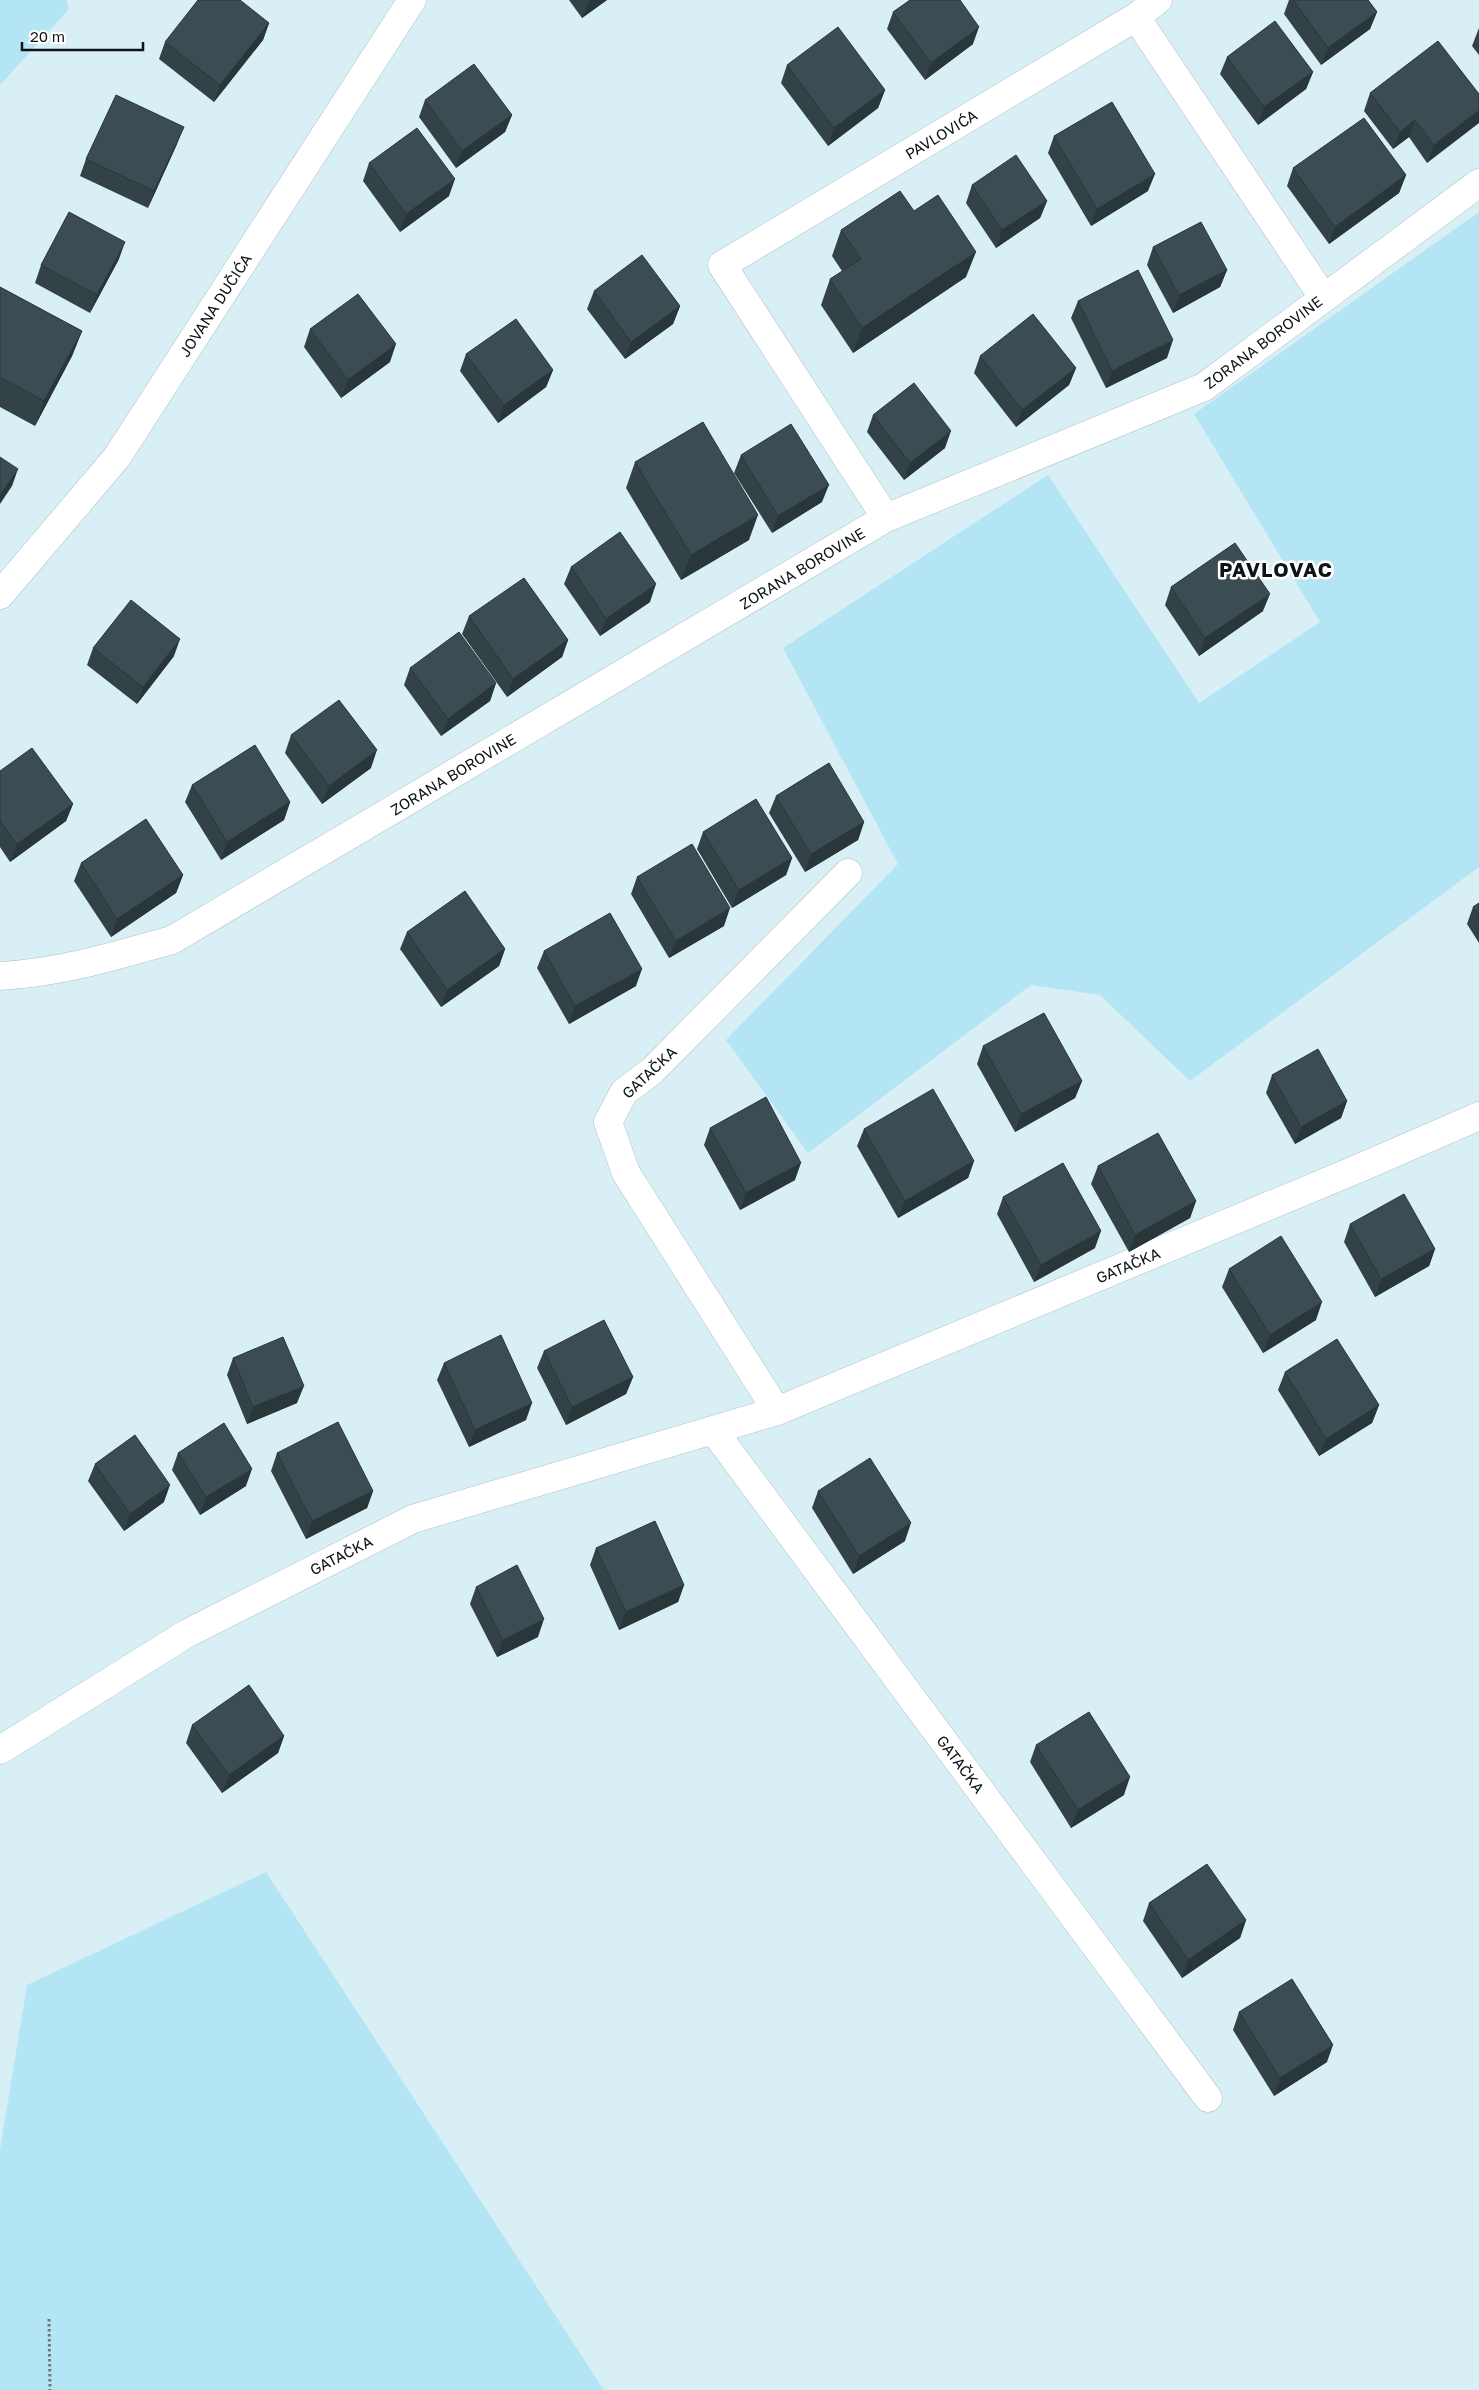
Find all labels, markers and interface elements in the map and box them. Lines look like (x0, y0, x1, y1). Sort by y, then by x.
scale bar (22, 20, 144, 52)
text: 20 m (30, 27, 65, 45)
street label: PAVLOVIĆA (902, 105, 980, 163)
street label: JOVANA DUČIĆA (175, 250, 255, 360)
street label: ZORANA BOROVINE (1201, 292, 1325, 392)
street label: ZORANA BOROVINE (736, 524, 868, 612)
district label: PAVLOVAC (1219, 557, 1333, 581)
street label: ZORANA BOROVINE (387, 730, 519, 818)
street label: GATAČKA (618, 1042, 680, 1102)
street label: GATAČKA (1093, 1243, 1163, 1287)
street label: GATAČKA (307, 1532, 375, 1578)
street label: GATAČKA (933, 1731, 989, 1797)

